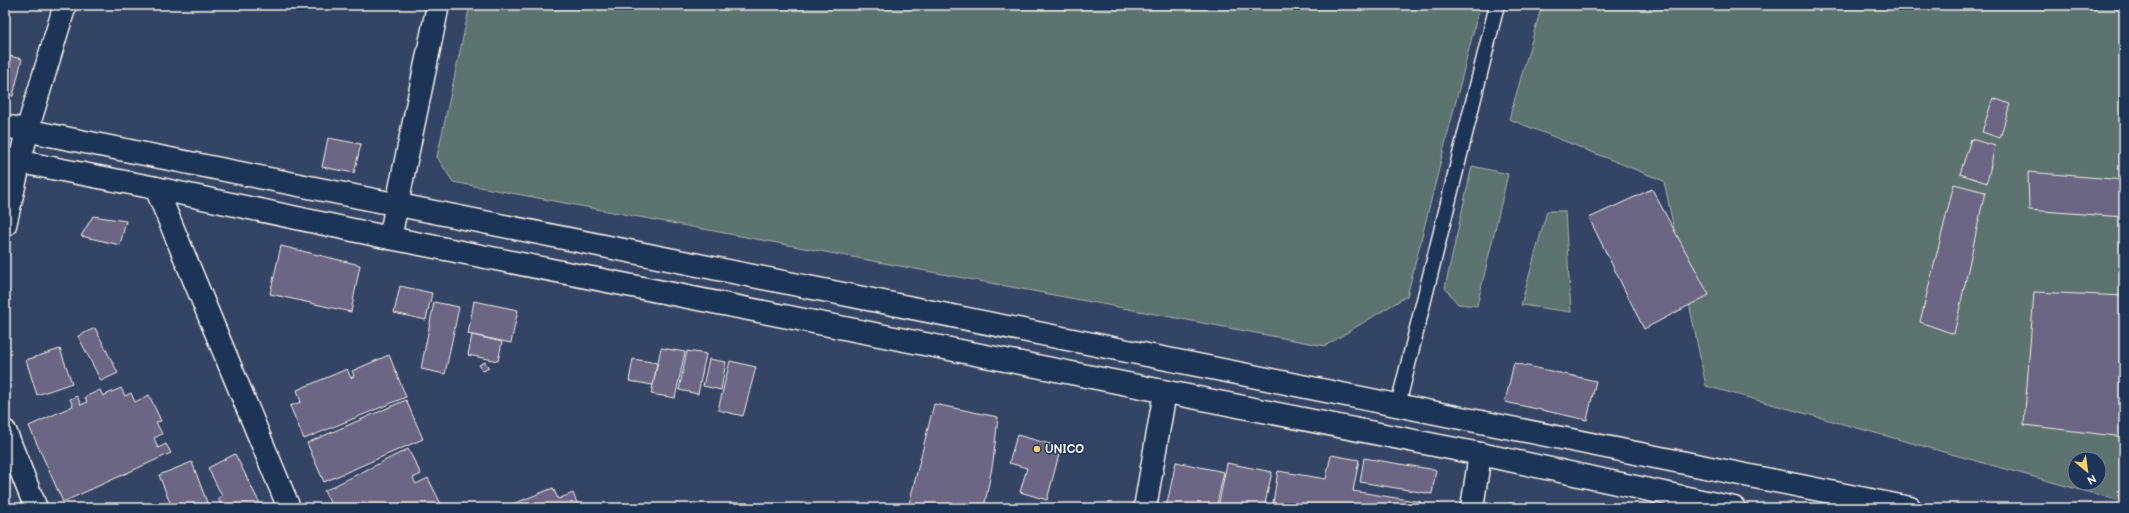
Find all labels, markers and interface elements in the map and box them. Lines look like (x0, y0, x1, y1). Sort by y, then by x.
place label: UNICO (1045, 442, 1084, 457)
marker: UNICO (1032, 444, 1042, 454)
north arrow (2067, 451, 2107, 491)
text: N (2085, 472, 2098, 487)

